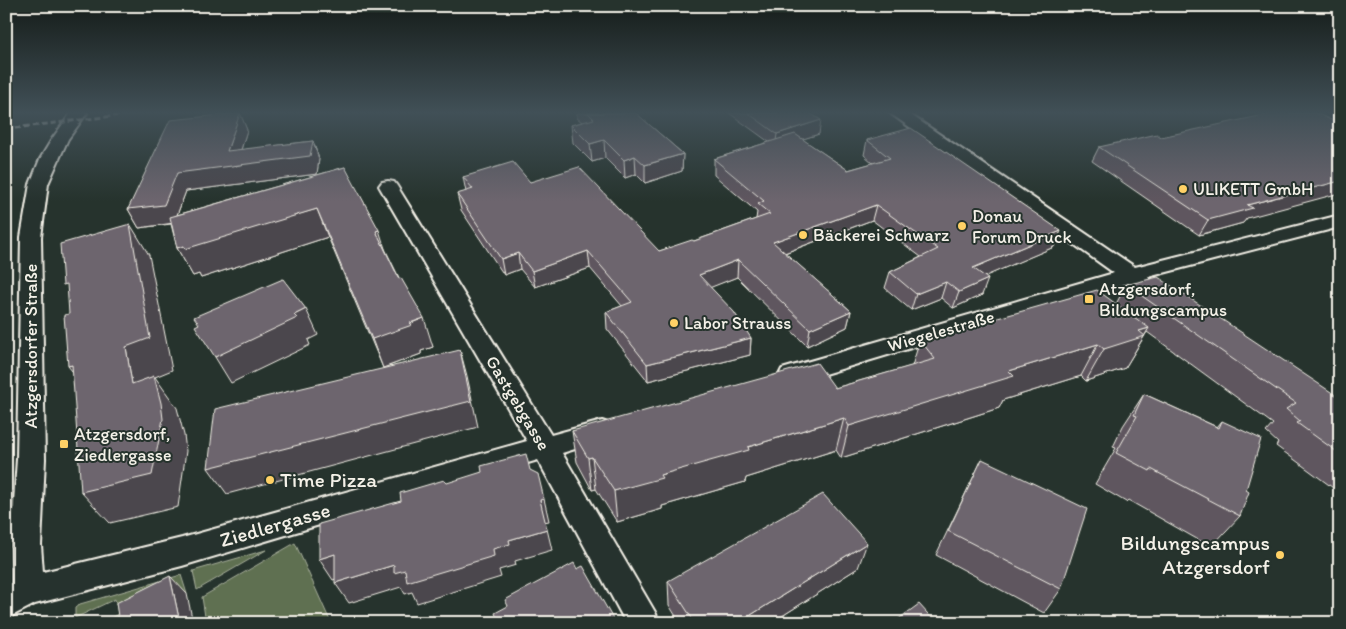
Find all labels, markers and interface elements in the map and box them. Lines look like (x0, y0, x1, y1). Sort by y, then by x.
place label: ULIKETT GmbH (1193, 178, 1314, 200)
marker: ULIKETT GmbH (1177, 183, 1189, 195)
place label: Donau Forum Druck (972, 205, 1072, 248)
marker: Donau Forum Druck (956, 220, 968, 232)
place label: Bäckerei Schwarz (813, 224, 949, 246)
marker: Bäckerei Schwarz (797, 229, 809, 241)
street label: Atzgersdorfer Straße (20, 264, 42, 428)
place label: Atzgersdorf, Bildungscampus (1099, 278, 1227, 321)
marker: Atzgersdorf, Bildungscampus (1083, 293, 1095, 305)
street label: Wiegelestraße (885, 305, 997, 357)
place label: Labor Strauss (684, 312, 791, 334)
marker: Labor Strauss (668, 317, 680, 329)
street label: Gastgebgasse (481, 352, 555, 454)
place label: Atzgersdorf, Ziedlergasse (74, 423, 172, 466)
marker: Atzgersdorf, Ziedlergasse (58, 438, 70, 450)
place label: Time Pizza (280, 467, 377, 492)
marker: Time Pizza (264, 474, 276, 486)
street label: Ziedlergasse (217, 497, 333, 552)
place label: Bildungscampus Atzgersdorf (1121, 530, 1270, 579)
marker: Bildungscampus Atzgersdorf (1274, 549, 1286, 561)

